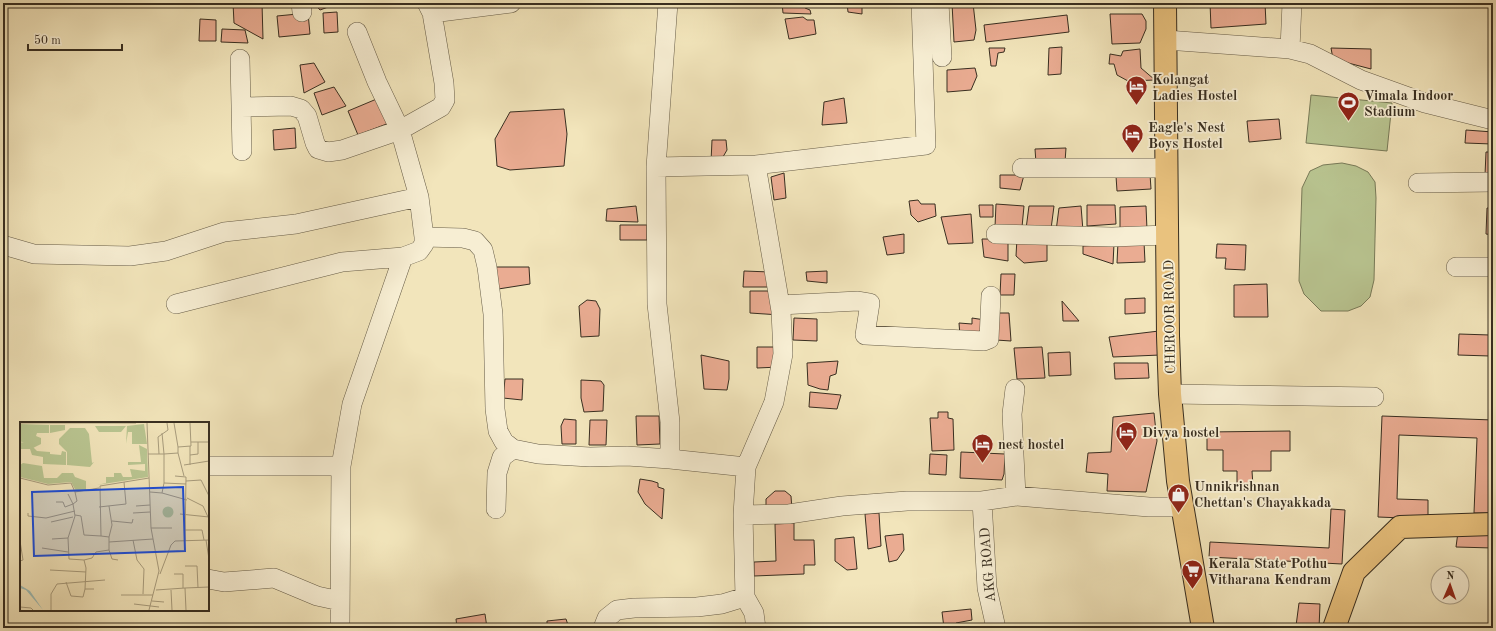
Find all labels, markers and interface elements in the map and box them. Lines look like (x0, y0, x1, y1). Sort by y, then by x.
scale bar (28, 26, 122, 52)
text: 50 m (34, 34, 61, 47)
place label: Kolangat Ladies Hostel (1152, 73, 1237, 103)
hotel icon: Kolangat Ladies Hostel (1124, 74, 1150, 107)
place label: Vimala Indoor Stadium (1364, 89, 1453, 119)
sports icon: Vimala Indoor Stadium (1336, 90, 1362, 123)
place label: Eagle's Nest Boys Hostel (1148, 121, 1225, 151)
hotel icon: Eagle's Nest Boys Hostel (1120, 122, 1146, 155)
street label: CHEROOR ROAD (1162, 260, 1178, 374)
hotel icon: Divya hostel (1114, 419, 1140, 452)
inset map (20, 422, 209, 611)
place label: Divya hostel (1142, 426, 1219, 440)
hotel icon: nest hostel (970, 431, 996, 464)
place label: nest hostel (998, 438, 1064, 452)
place label: Unnikrishnan Chettan's Chayakkada (1194, 480, 1331, 510)
shop icon: Unnikrishnan Chettan's Chayakkada (1165, 481, 1191, 514)
street label: AKG ROAD (978, 527, 998, 603)
place label: Kerala State Pothu Vitharana Kendram (1208, 557, 1331, 587)
supermarket icon: Kerala State Pothu Vitharana Kendram (1180, 558, 1206, 591)
north arrow (1430, 565, 1470, 605)
text: N (1446, 571, 1455, 582)

